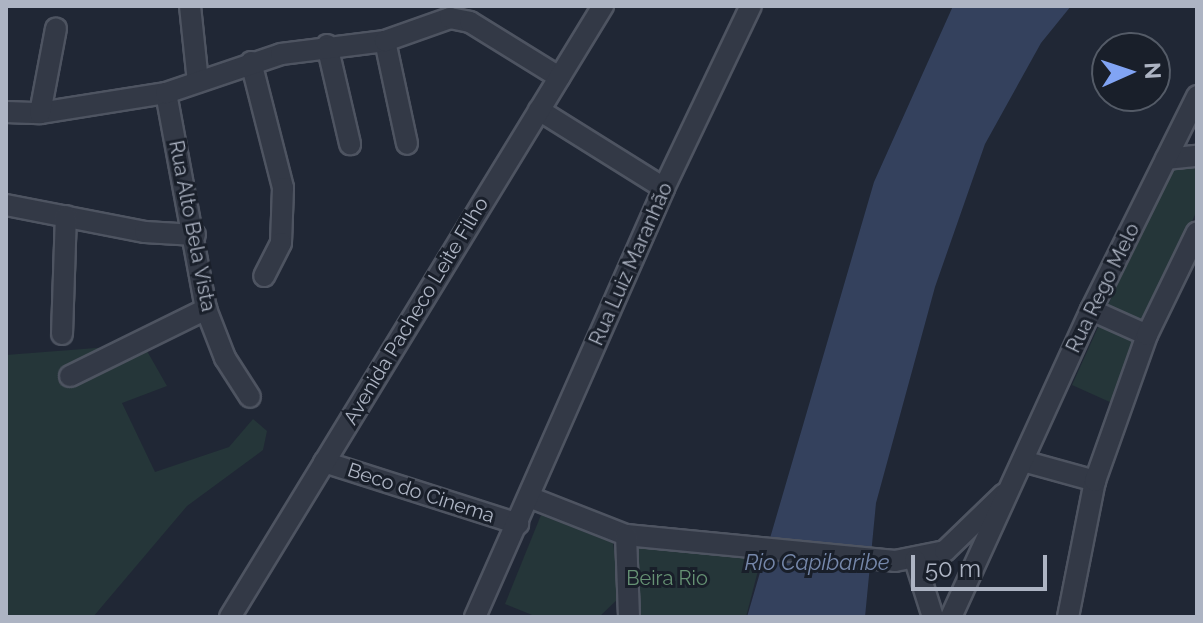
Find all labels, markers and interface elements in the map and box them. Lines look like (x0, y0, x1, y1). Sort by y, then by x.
north arrow (1091, 32, 1171, 112)
text: N (1140, 62, 1166, 80)
street label: Rua Alto Bela Vista (164, 138, 220, 314)
street label: Rua Luiz Maranhão (584, 179, 678, 349)
street label: Avenida Pacheco Leite Filho (339, 193, 493, 429)
street label: Rua Rego Melo (1061, 219, 1145, 357)
street label: Beco do Cinema (344, 458, 498, 528)
scale bar (915, 539, 1051, 589)
water label: Rio Capibaribe (745, 550, 889, 576)
text: 50 m (925, 554, 981, 583)
park label: Beira Rio (626, 566, 708, 590)

